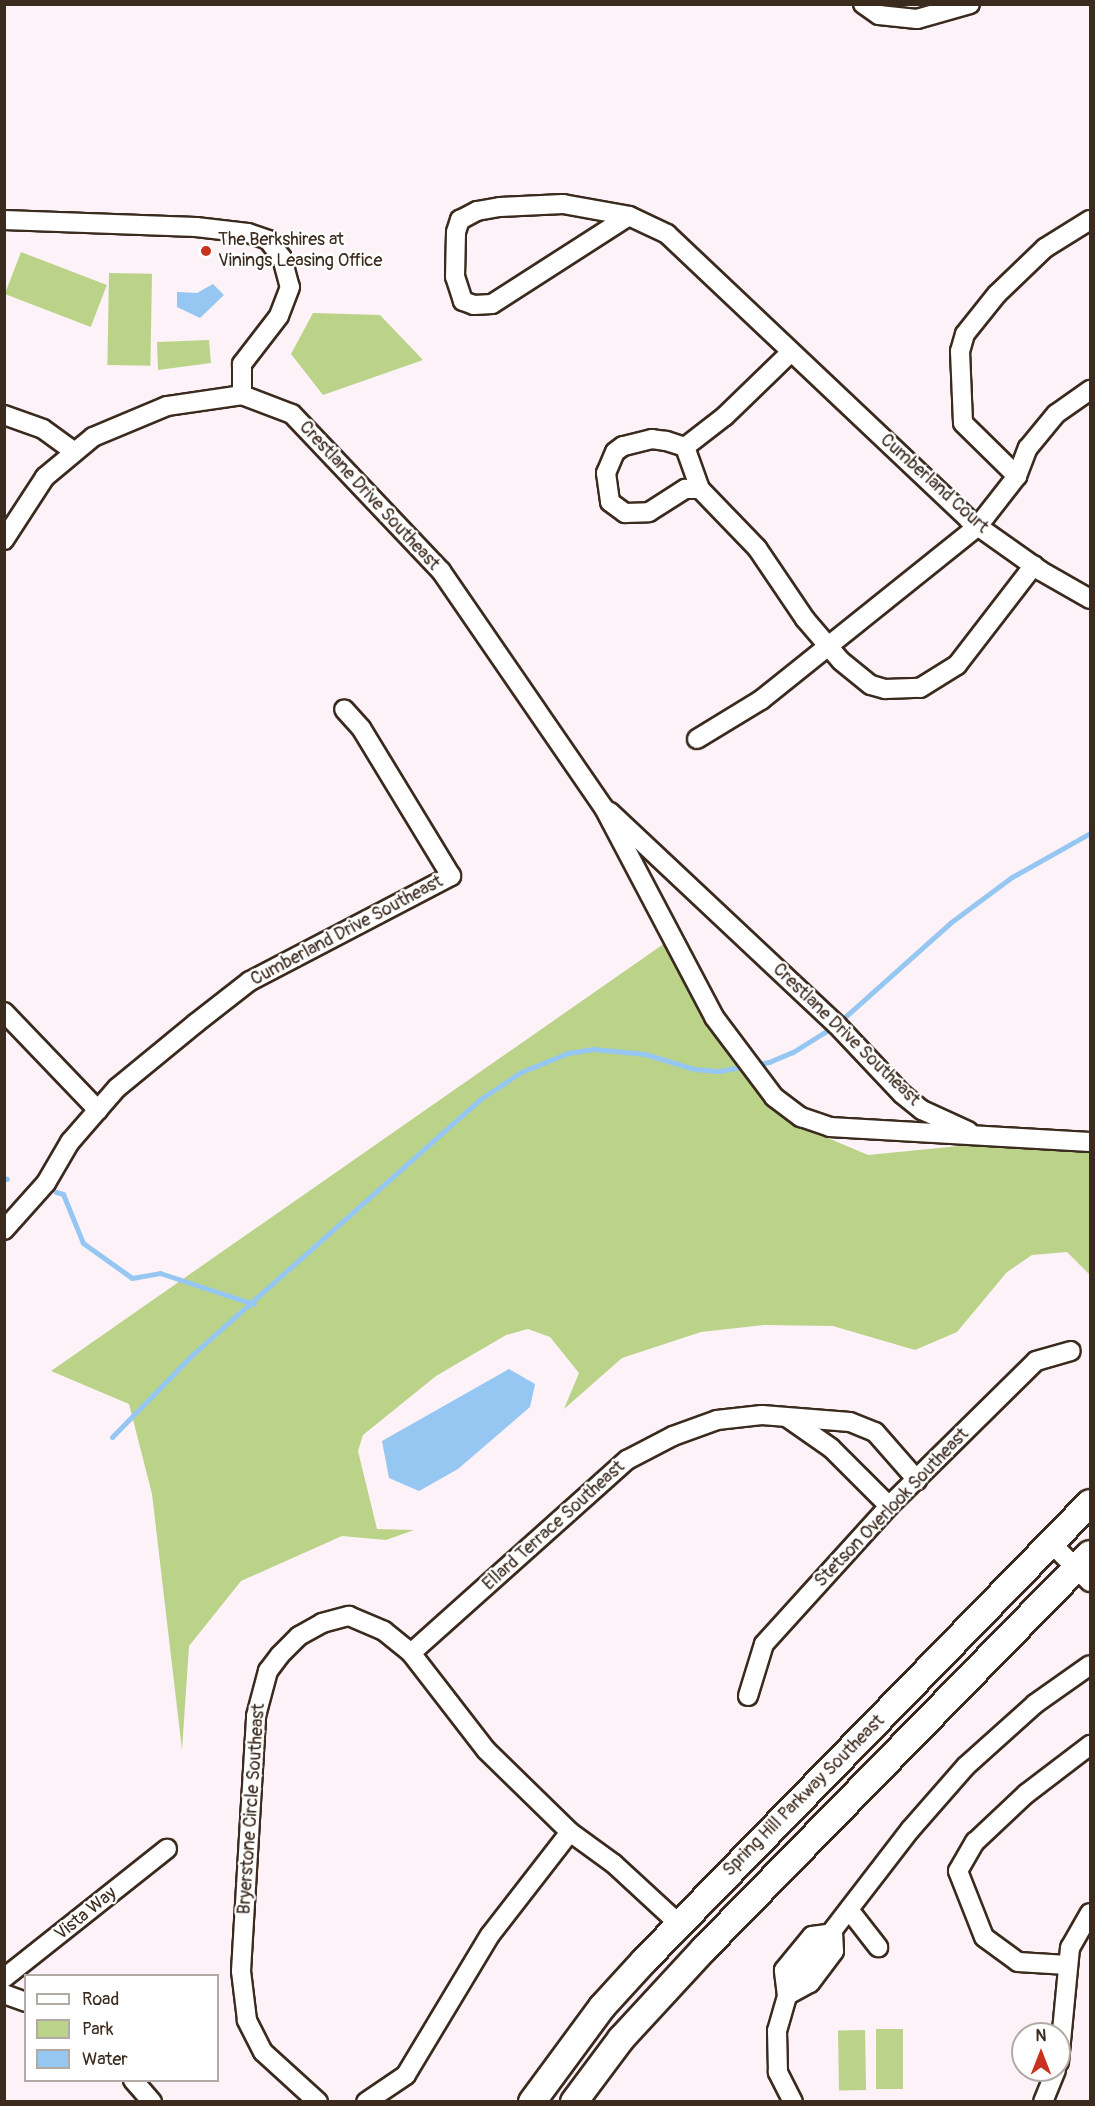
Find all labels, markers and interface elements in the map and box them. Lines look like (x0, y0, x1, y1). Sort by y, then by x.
place label: The Berkshires at Vinings Leasing Office (218, 230, 382, 272)
marker: The Berkshires at Vinings Leasing Office (199, 244, 213, 258)
street label: Crestlane Drive Southeast (294, 417, 444, 575)
street label: Cumberland Court (875, 430, 993, 538)
street label: Cumberland Drive Southeast (247, 871, 447, 991)
street label: Crestlane Drive Southeast (768, 959, 924, 1111)
street label: Stetson Overlook Southeast (810, 1424, 974, 1592)
street label: Ellard Terrace Southeast (479, 1457, 629, 1595)
street label: Bryerstone Circle Southeast (234, 1703, 270, 1915)
street label: Spring Hill Parkway Southeast (719, 1711, 889, 1881)
street label: Vista Way (51, 1883, 121, 1945)
legend (24, 1974, 219, 2082)
text: Road (82, 1988, 119, 2011)
text: Park (82, 2018, 114, 2041)
north arrow (1011, 2022, 1071, 2082)
text: N (1036, 2026, 1046, 2046)
text: Water (82, 2048, 128, 2071)

